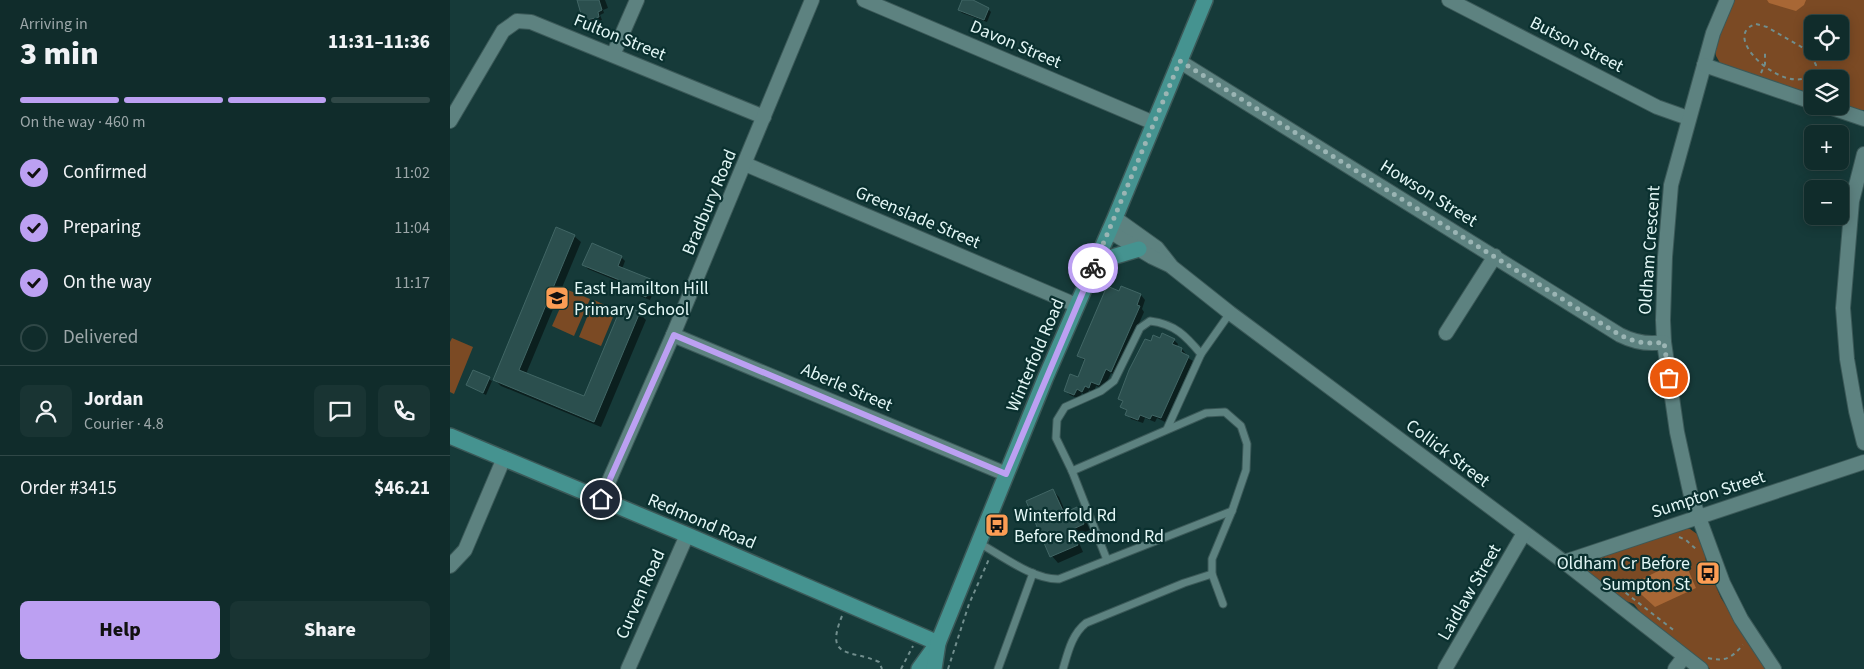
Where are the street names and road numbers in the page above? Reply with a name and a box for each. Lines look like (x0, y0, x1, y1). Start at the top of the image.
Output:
street label: Fulton Street (570, 8, 670, 67)
street label: Butson Street (1526, 10, 1628, 79)
street label: Davon Street (966, 14, 1065, 75)
street label: Bradbury Road (676, 146, 743, 259)
street label: Howson Street (1375, 154, 1482, 233)
street label: Greenslade Street (851, 180, 984, 255)
street label: Oldham Crescent (1633, 185, 1666, 315)
street label: Winterfold Road (1000, 295, 1071, 416)
street label: Aberle Street (797, 357, 896, 418)
street label: Collick Street (1400, 413, 1495, 493)
street label: Sumpton Street (1648, 464, 1768, 525)
street label: Redmond Road (644, 487, 760, 556)
street label: Laidlaw Street (1432, 539, 1507, 645)
street label: Curven Road (610, 545, 671, 643)

